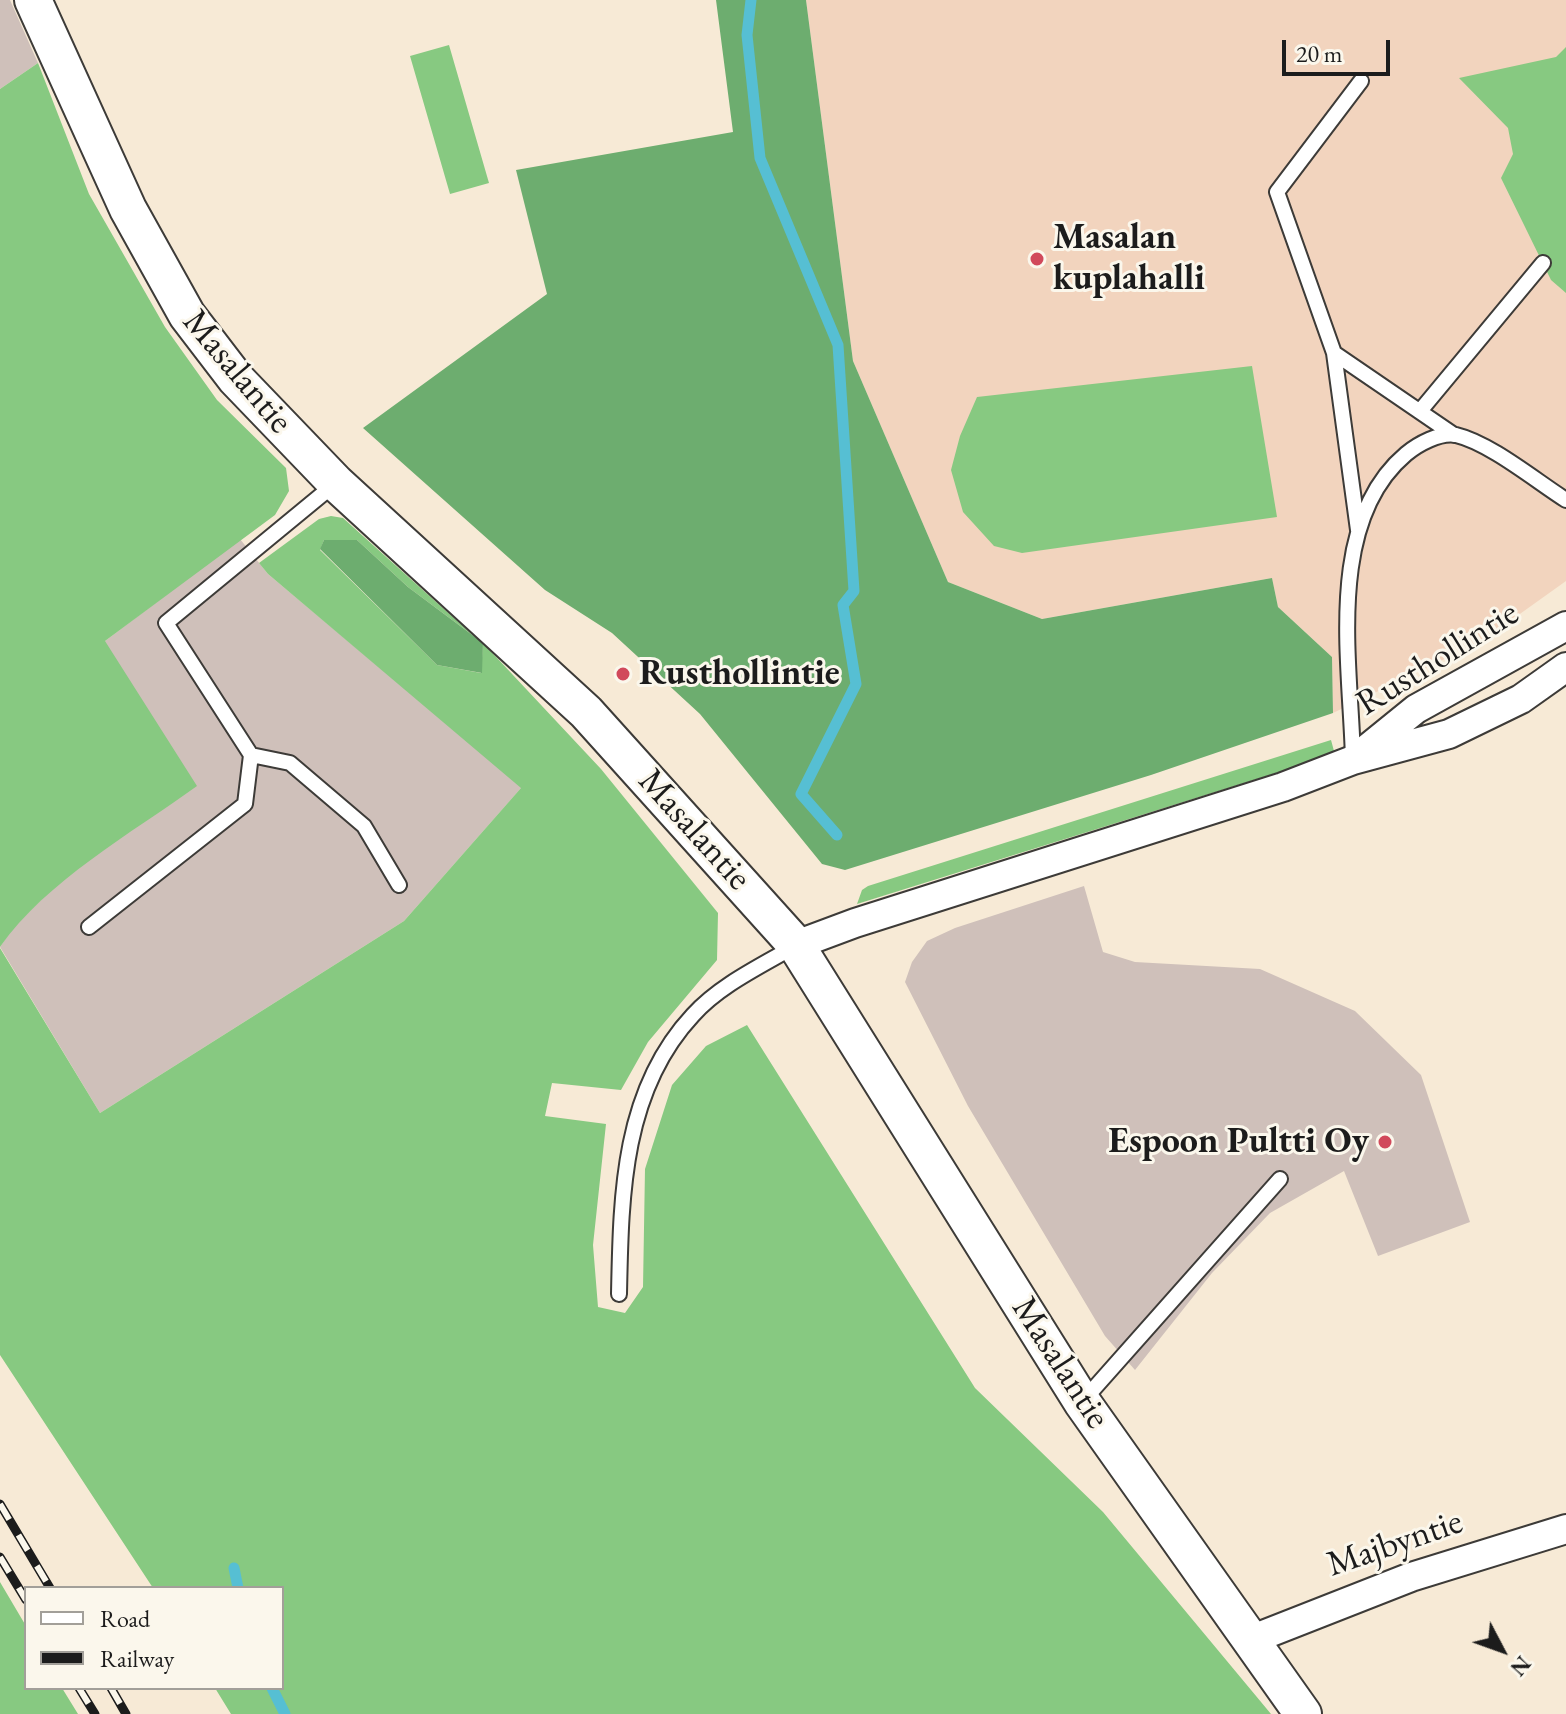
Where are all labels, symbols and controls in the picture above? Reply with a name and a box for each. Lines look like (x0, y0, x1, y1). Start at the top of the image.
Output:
scale bar (1286, 24, 1394, 74)
text: 20 m (1296, 38, 1343, 69)
place label: Masalan kuplahalli (1053, 216, 1205, 301)
marker: Masalan kuplahalli (1028, 250, 1046, 268)
street label: Masalantie (173, 301, 301, 443)
street label: Rusthollintie (1349, 592, 1527, 726)
place label: Rusthollintie (639, 652, 840, 696)
marker: Rusthollintie (614, 665, 632, 683)
street label: Masalantie (628, 760, 760, 900)
place label: Espoon Pultti Oy (1108, 1120, 1369, 1164)
marker: Espoon Pultti Oy (1376, 1133, 1394, 1151)
street label: Masalantie (1002, 1289, 1118, 1437)
street label: Majbyntie (1322, 1501, 1468, 1587)
legend (24, 1586, 284, 1690)
text: Road (100, 1603, 150, 1634)
north arrow (1462, 1610, 1542, 1690)
text: Railway (100, 1643, 174, 1674)
text: N (1504, 1650, 1537, 1682)

